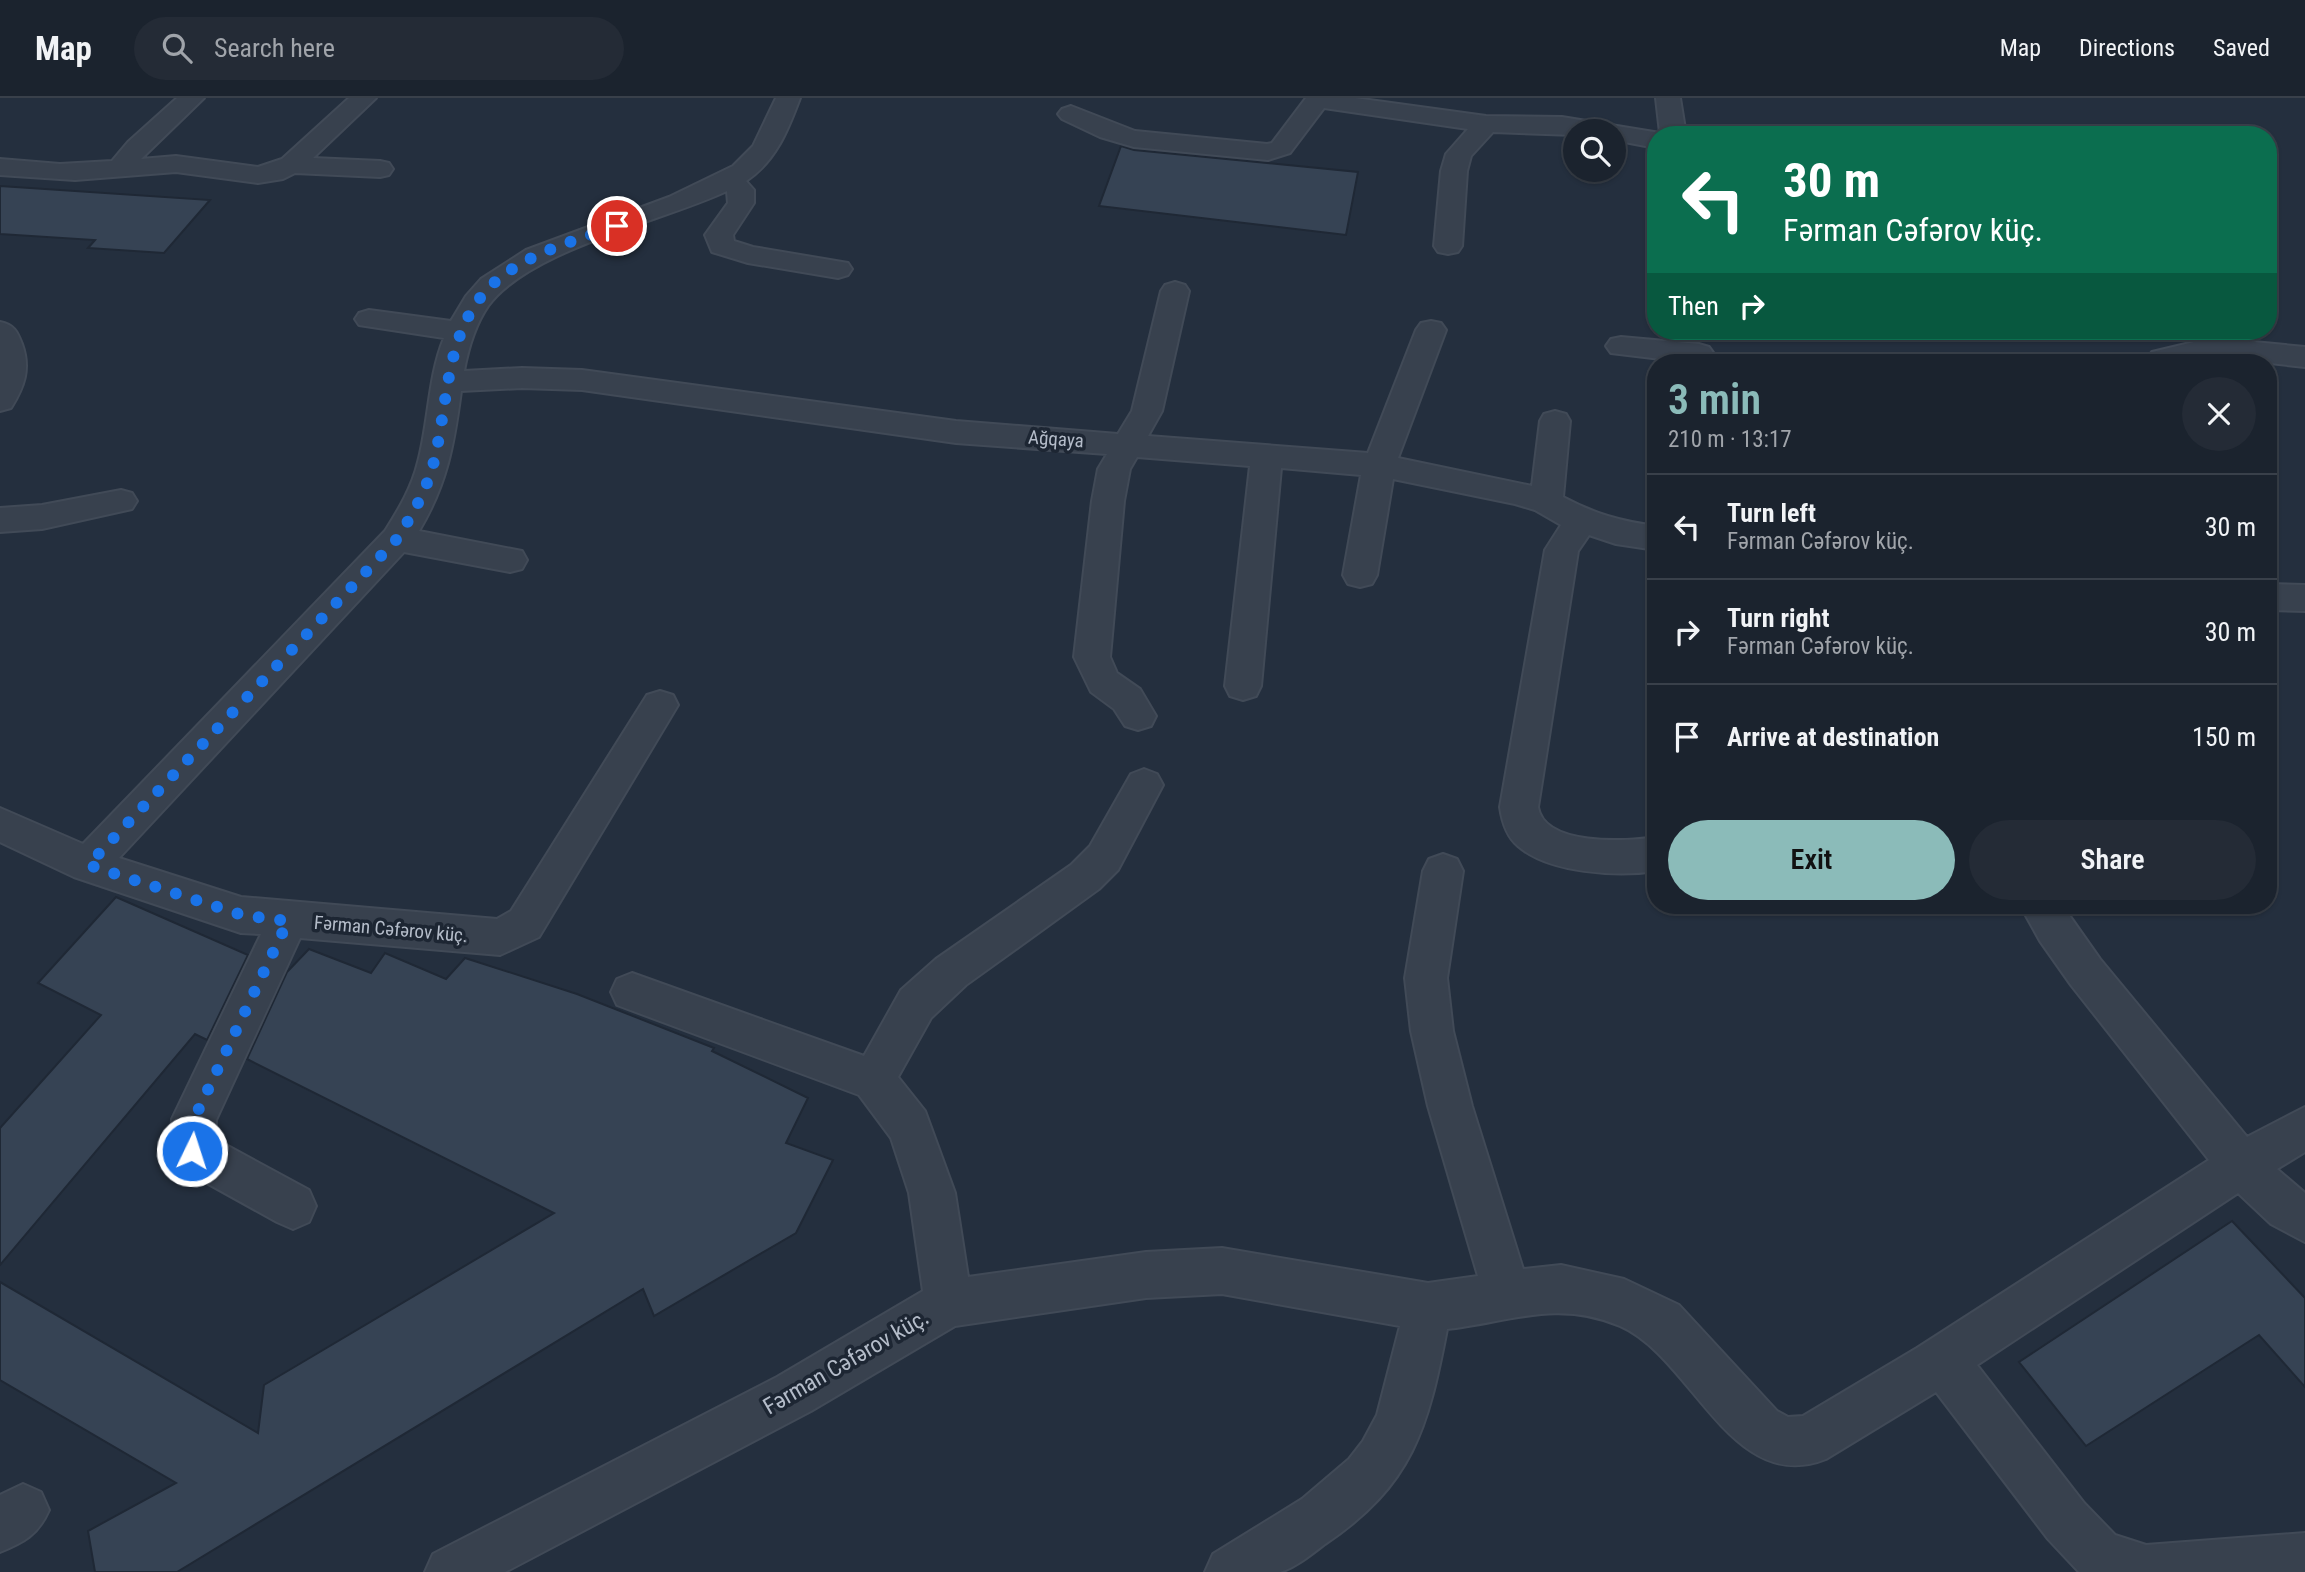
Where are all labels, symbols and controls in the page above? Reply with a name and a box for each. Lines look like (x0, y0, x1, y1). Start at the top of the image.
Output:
search box (134, 17, 624, 80)
text: Map (35, 29, 92, 68)
icon: search (158, 29, 196, 67)
text: Search here (214, 33, 335, 63)
text: Map (2000, 34, 2041, 62)
text: Directions (2079, 34, 2175, 62)
text: Saved (2213, 34, 2270, 62)
map controls (1563, 119, 1626, 182)
button: search (1563, 119, 1626, 182)
text: 30 m (1783, 152, 1880, 209)
icon: left (1668, 154, 1759, 245)
pin (587, 196, 647, 256)
icon: arrive (598, 207, 636, 245)
text: Fərman Cəfərov küç. (1783, 211, 2043, 249)
icon: right (1733, 287, 1771, 325)
text: Then (1668, 291, 1719, 321)
text: 3 min (1668, 375, 1761, 424)
button: close (2182, 377, 2256, 451)
street label: Ağqaya (1027, 426, 1085, 452)
text: 210 m · 13:17 (1668, 426, 1792, 453)
text: Turn left (1727, 498, 1816, 528)
icon: left (1668, 508, 1706, 546)
text: 30 m (2205, 512, 2256, 542)
text: Fərman Cəfərov küç. (1727, 528, 1914, 555)
text: Turn right (1727, 603, 1829, 633)
icon: right (1668, 613, 1706, 651)
text: 30 m (2205, 617, 2256, 647)
text: Fərman Cəfərov küç. (1727, 633, 1914, 660)
icon: arrive (1668, 718, 1706, 756)
text: Arrive at destination (1727, 722, 1939, 752)
text: 150 m (2192, 722, 2256, 752)
button: Exit (1668, 820, 1955, 900)
button: Share (1969, 820, 2256, 900)
street label: Fərman Cəfərov küç. (313, 911, 469, 947)
position arrow (155, 1114, 229, 1188)
street label: Fərman Cəfərov küç. (758, 1304, 934, 1420)

